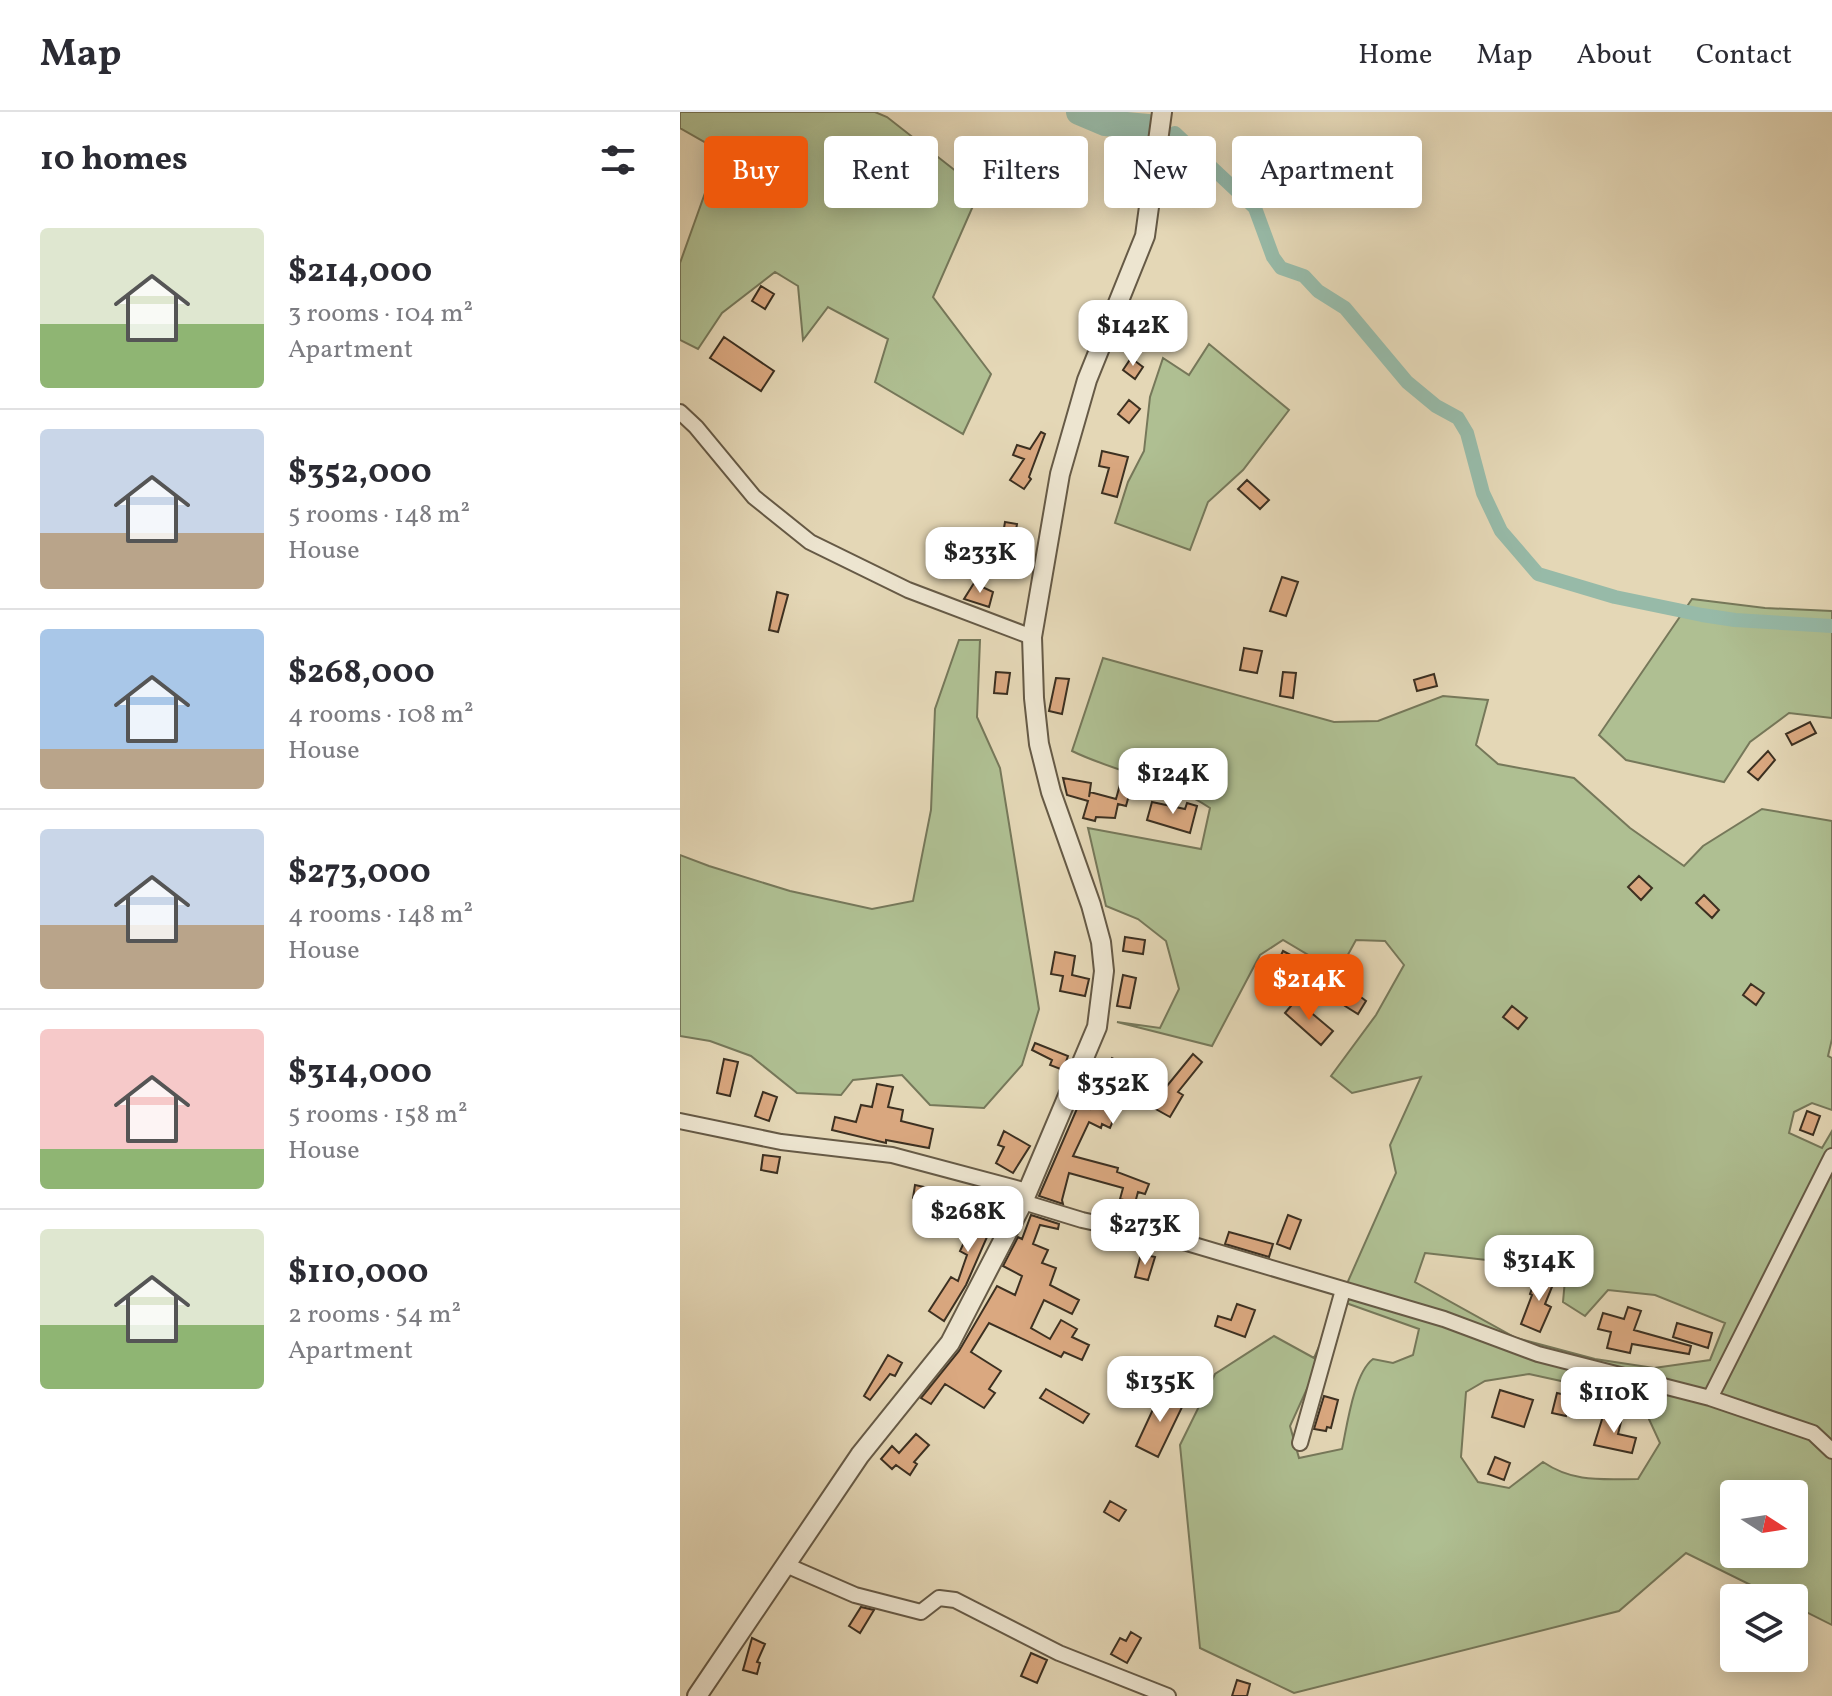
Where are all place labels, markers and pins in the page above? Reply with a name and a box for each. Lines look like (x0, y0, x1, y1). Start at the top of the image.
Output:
pin: $142K (1077, 300, 1189, 368)
pin: $233K (924, 527, 1036, 595)
pin: $124K (1117, 748, 1229, 816)
pin: $214K (1253, 954, 1365, 1022)
pin: $352K (1057, 1058, 1169, 1126)
pin: $268K (912, 1186, 1024, 1254)
pin: $273K (1089, 1199, 1201, 1267)
pin: $314K (1483, 1235, 1595, 1303)
pin: $135K (1104, 1356, 1216, 1424)
pin: $110K (1558, 1367, 1670, 1435)

